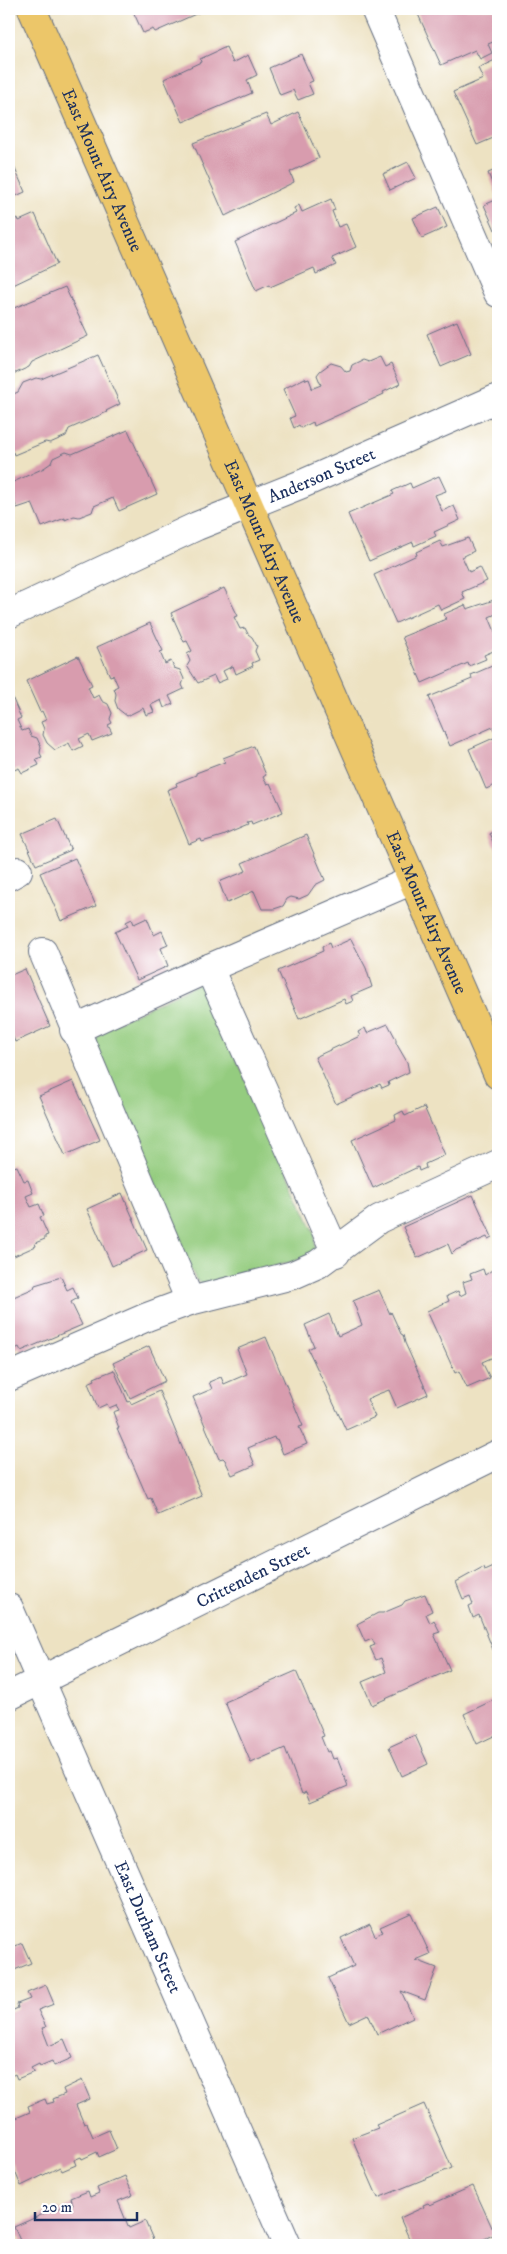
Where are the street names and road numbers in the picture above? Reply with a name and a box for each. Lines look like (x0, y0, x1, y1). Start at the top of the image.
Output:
street label: East Mount Airy Avenue (56, 86, 147, 256)
street label: Anderson Street (265, 443, 379, 509)
street label: East Mount Airy Avenue (219, 457, 309, 627)
street label: East Mount Airy Avenue (381, 828, 471, 998)
street label: Crittenden Street (193, 1539, 314, 1614)
street label: East Durham Street (109, 1858, 186, 1997)

